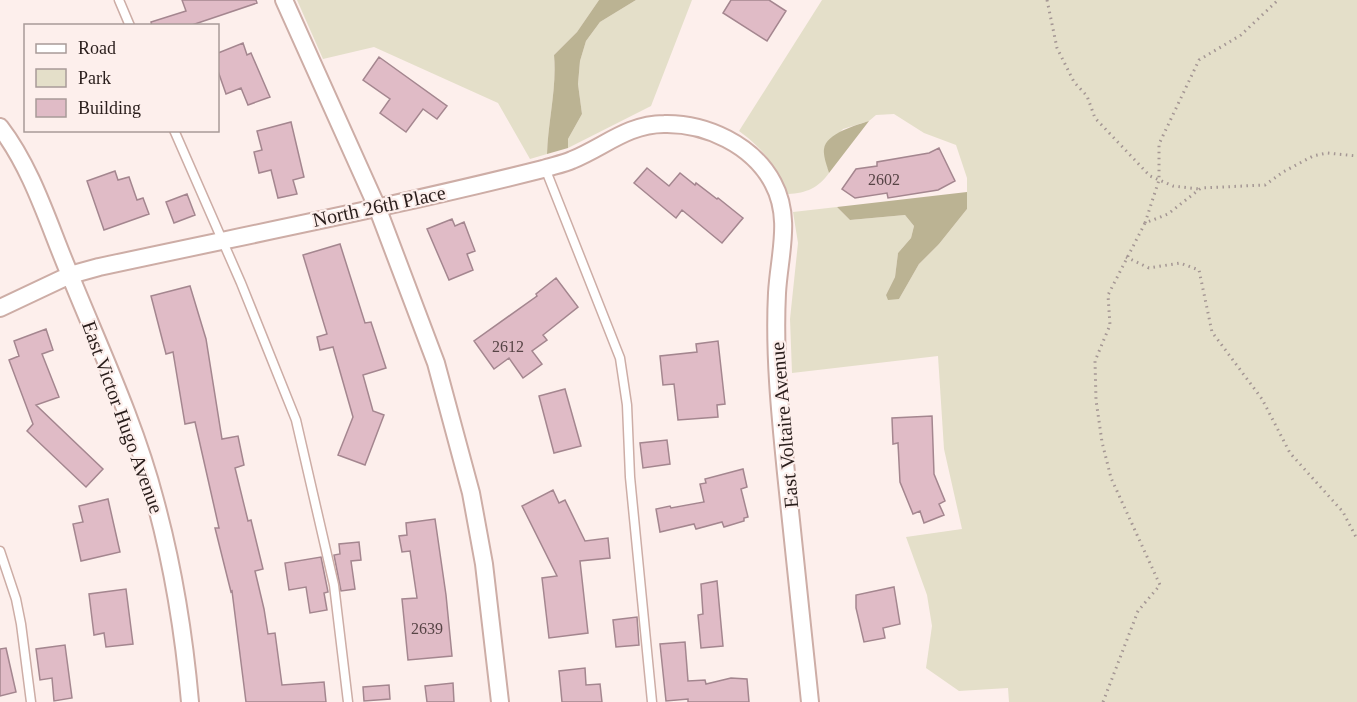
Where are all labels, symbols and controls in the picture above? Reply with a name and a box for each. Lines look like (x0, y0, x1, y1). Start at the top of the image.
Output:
legend (24, 24, 219, 132)
text: Road (78, 38, 116, 58)
text: Park (78, 68, 111, 88)
text: Building (78, 98, 141, 118)
house number: 2602 (868, 171, 900, 188)
street label: North 26th Place (310, 181, 448, 231)
street label: East Victor Hugo Avenue (77, 318, 168, 517)
house number: 2612 (492, 338, 524, 355)
street label: East Voltaire Avenue (766, 341, 802, 509)
house number: 2639 (411, 620, 443, 637)

